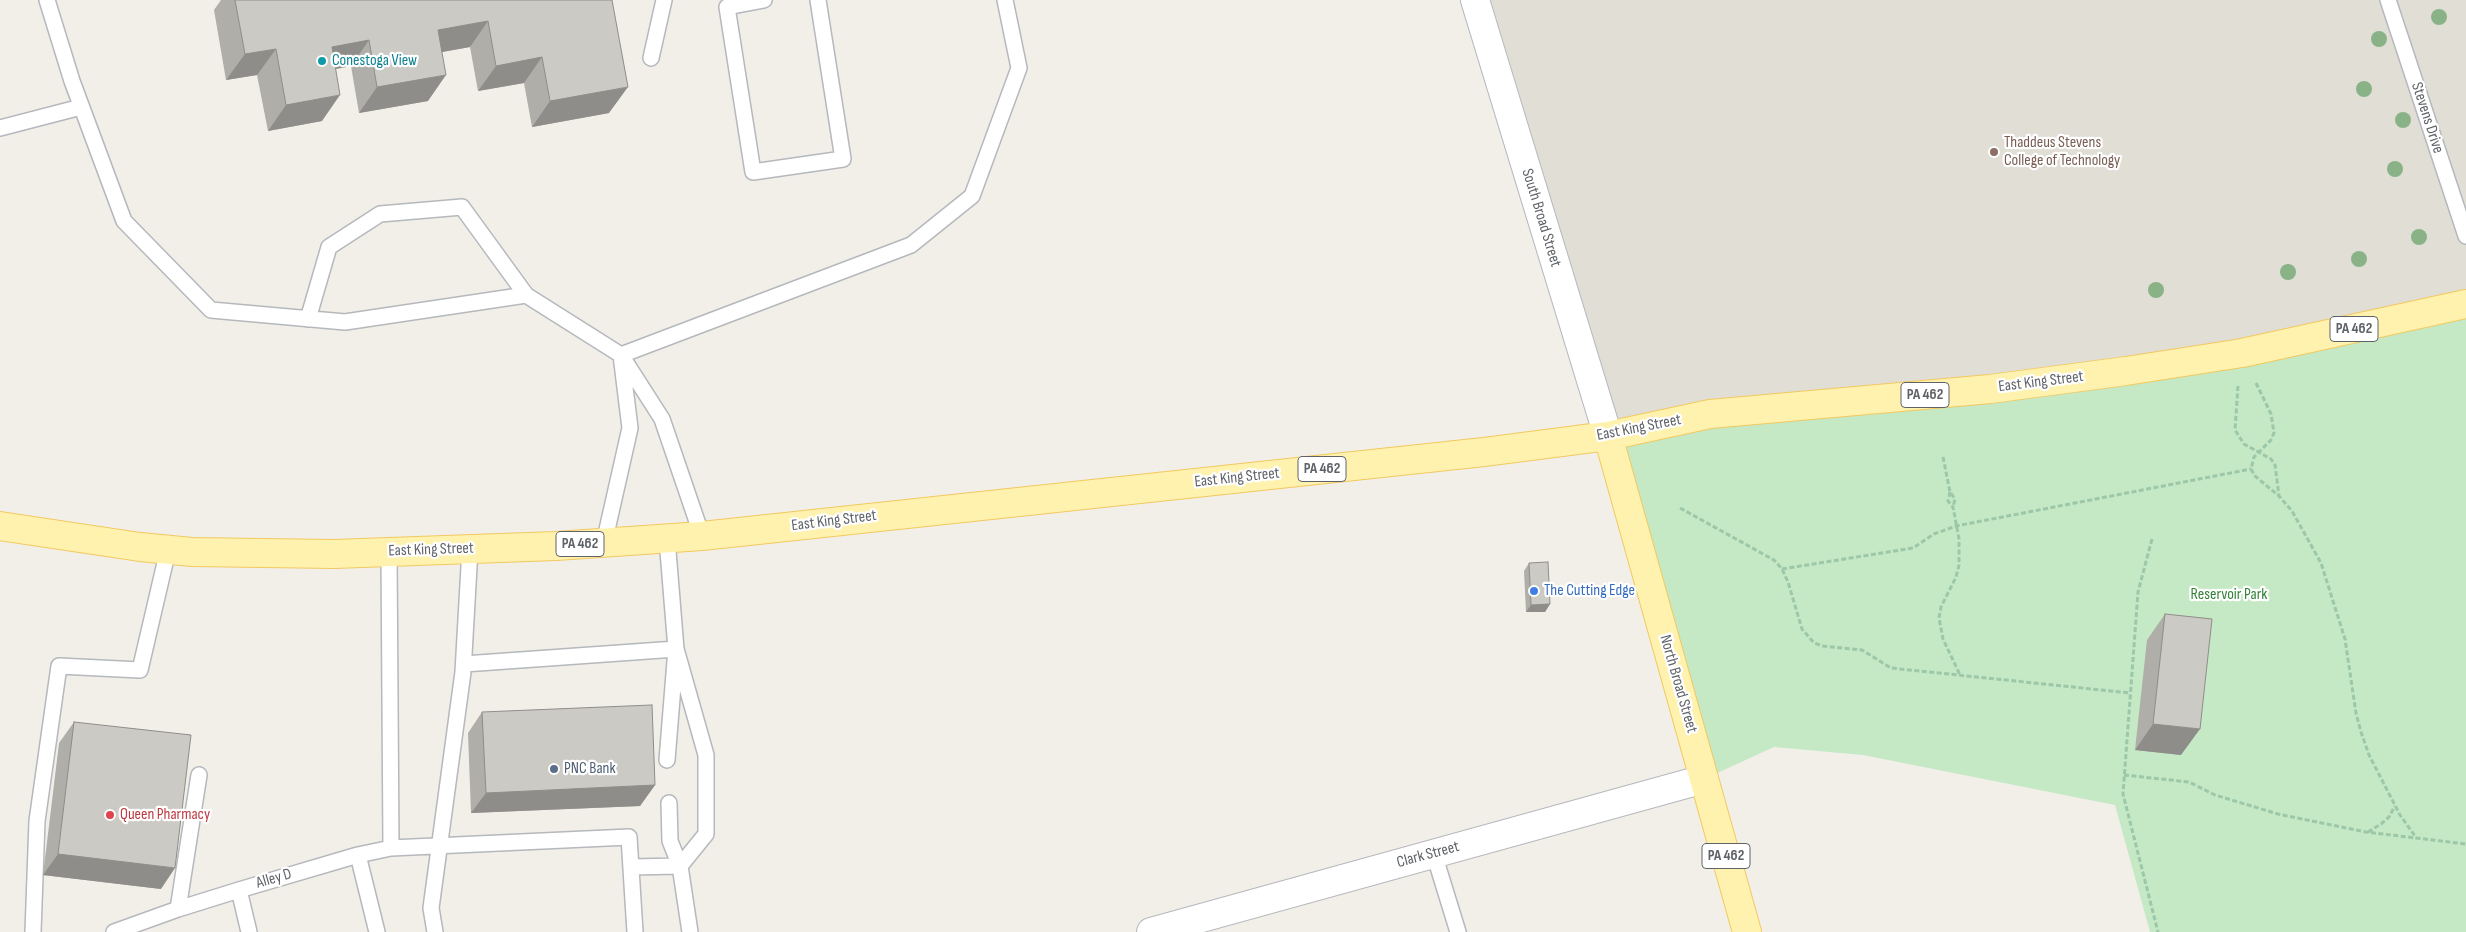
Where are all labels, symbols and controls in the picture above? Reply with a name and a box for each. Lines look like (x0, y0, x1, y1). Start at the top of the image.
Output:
place label: Conestoga View (332, 51, 417, 71)
marker: Conestoga View (316, 55, 328, 67)
street label: Stevens Drive (2407, 80, 2447, 156)
place label: Thaddeus Stevens College of Technology (2004, 133, 2120, 171)
marker: Thaddeus Stevens College of Technology (1988, 146, 2000, 158)
street label: South Broad Street (1517, 167, 1565, 269)
road number: PA 462 (2330, 316, 2378, 342)
street label: East King Street (1997, 367, 2085, 397)
road number: PA 462 (1901, 382, 1949, 408)
street label: East King Street (1595, 410, 1683, 446)
road number: PA 462 (1298, 456, 1346, 482)
street label: East King Street (1193, 464, 1281, 492)
street label: East King Street (790, 506, 878, 536)
road number: PA 462 (556, 532, 604, 556)
street label: East King Street (388, 539, 474, 561)
place label: The Cutting Edge (1544, 581, 1635, 601)
marker: The Cutting Edge (1528, 585, 1540, 597)
park label: Reservoir Park (2191, 585, 2267, 605)
street label: North Broad Street (1655, 633, 1701, 735)
place label: PNC Bank (564, 759, 616, 779)
marker: PNC Bank (548, 763, 560, 775)
place label: Queen Pharmacy (120, 805, 210, 825)
marker: Queen Pharmacy (104, 809, 116, 821)
street label: Clark Street (1395, 837, 1461, 873)
road number: PA 462 (1702, 844, 1750, 868)
street label: Alley D (254, 865, 294, 893)

